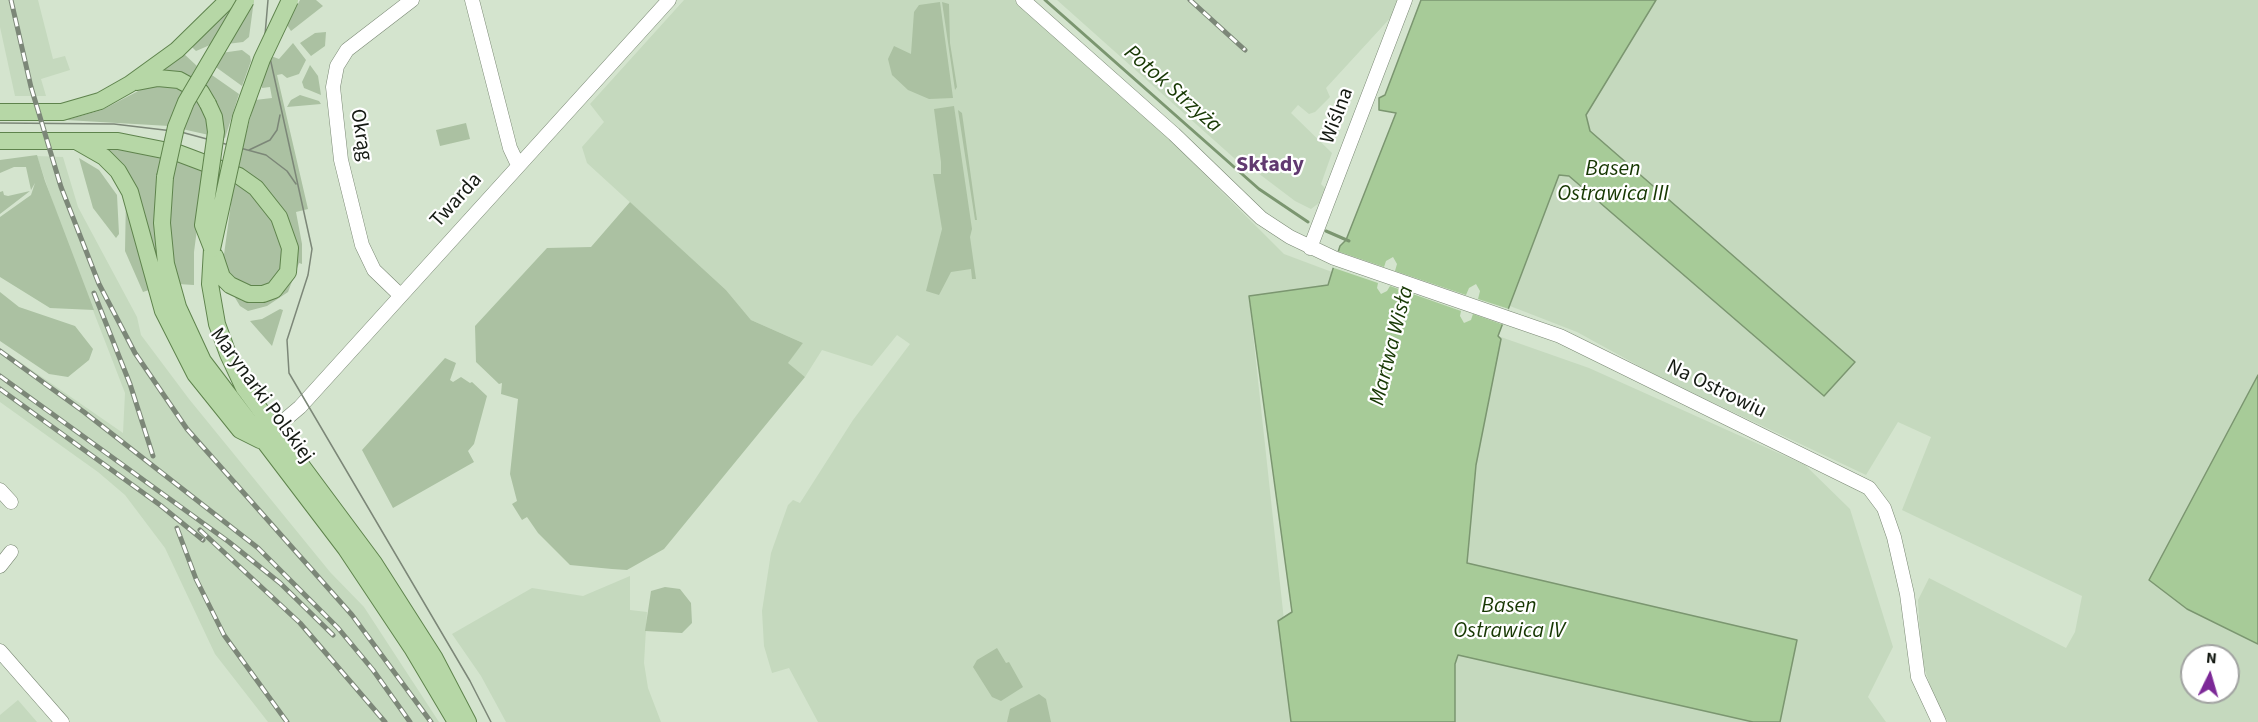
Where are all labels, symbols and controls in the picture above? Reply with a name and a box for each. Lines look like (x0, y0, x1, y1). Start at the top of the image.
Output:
water label: Potok Strzyża (1118, 40, 1226, 140)
street label: Wiślna (1316, 84, 1360, 148)
street label: Okrąg (343, 107, 377, 163)
district label: Składy (1236, 153, 1304, 179)
water label: Basen Ostrawica III (1557, 157, 1669, 208)
street label: Twarda (426, 168, 488, 234)
water label: Martwa Wisła (1365, 283, 1421, 409)
street label: Marynarki Polskiej (204, 324, 318, 468)
street label: Na Ostrowiu (1662, 355, 1770, 425)
water label: Basen Ostrawica IV (1453, 594, 1565, 646)
north arrow (2180, 644, 2240, 704)
text: N (2205, 647, 2218, 669)

